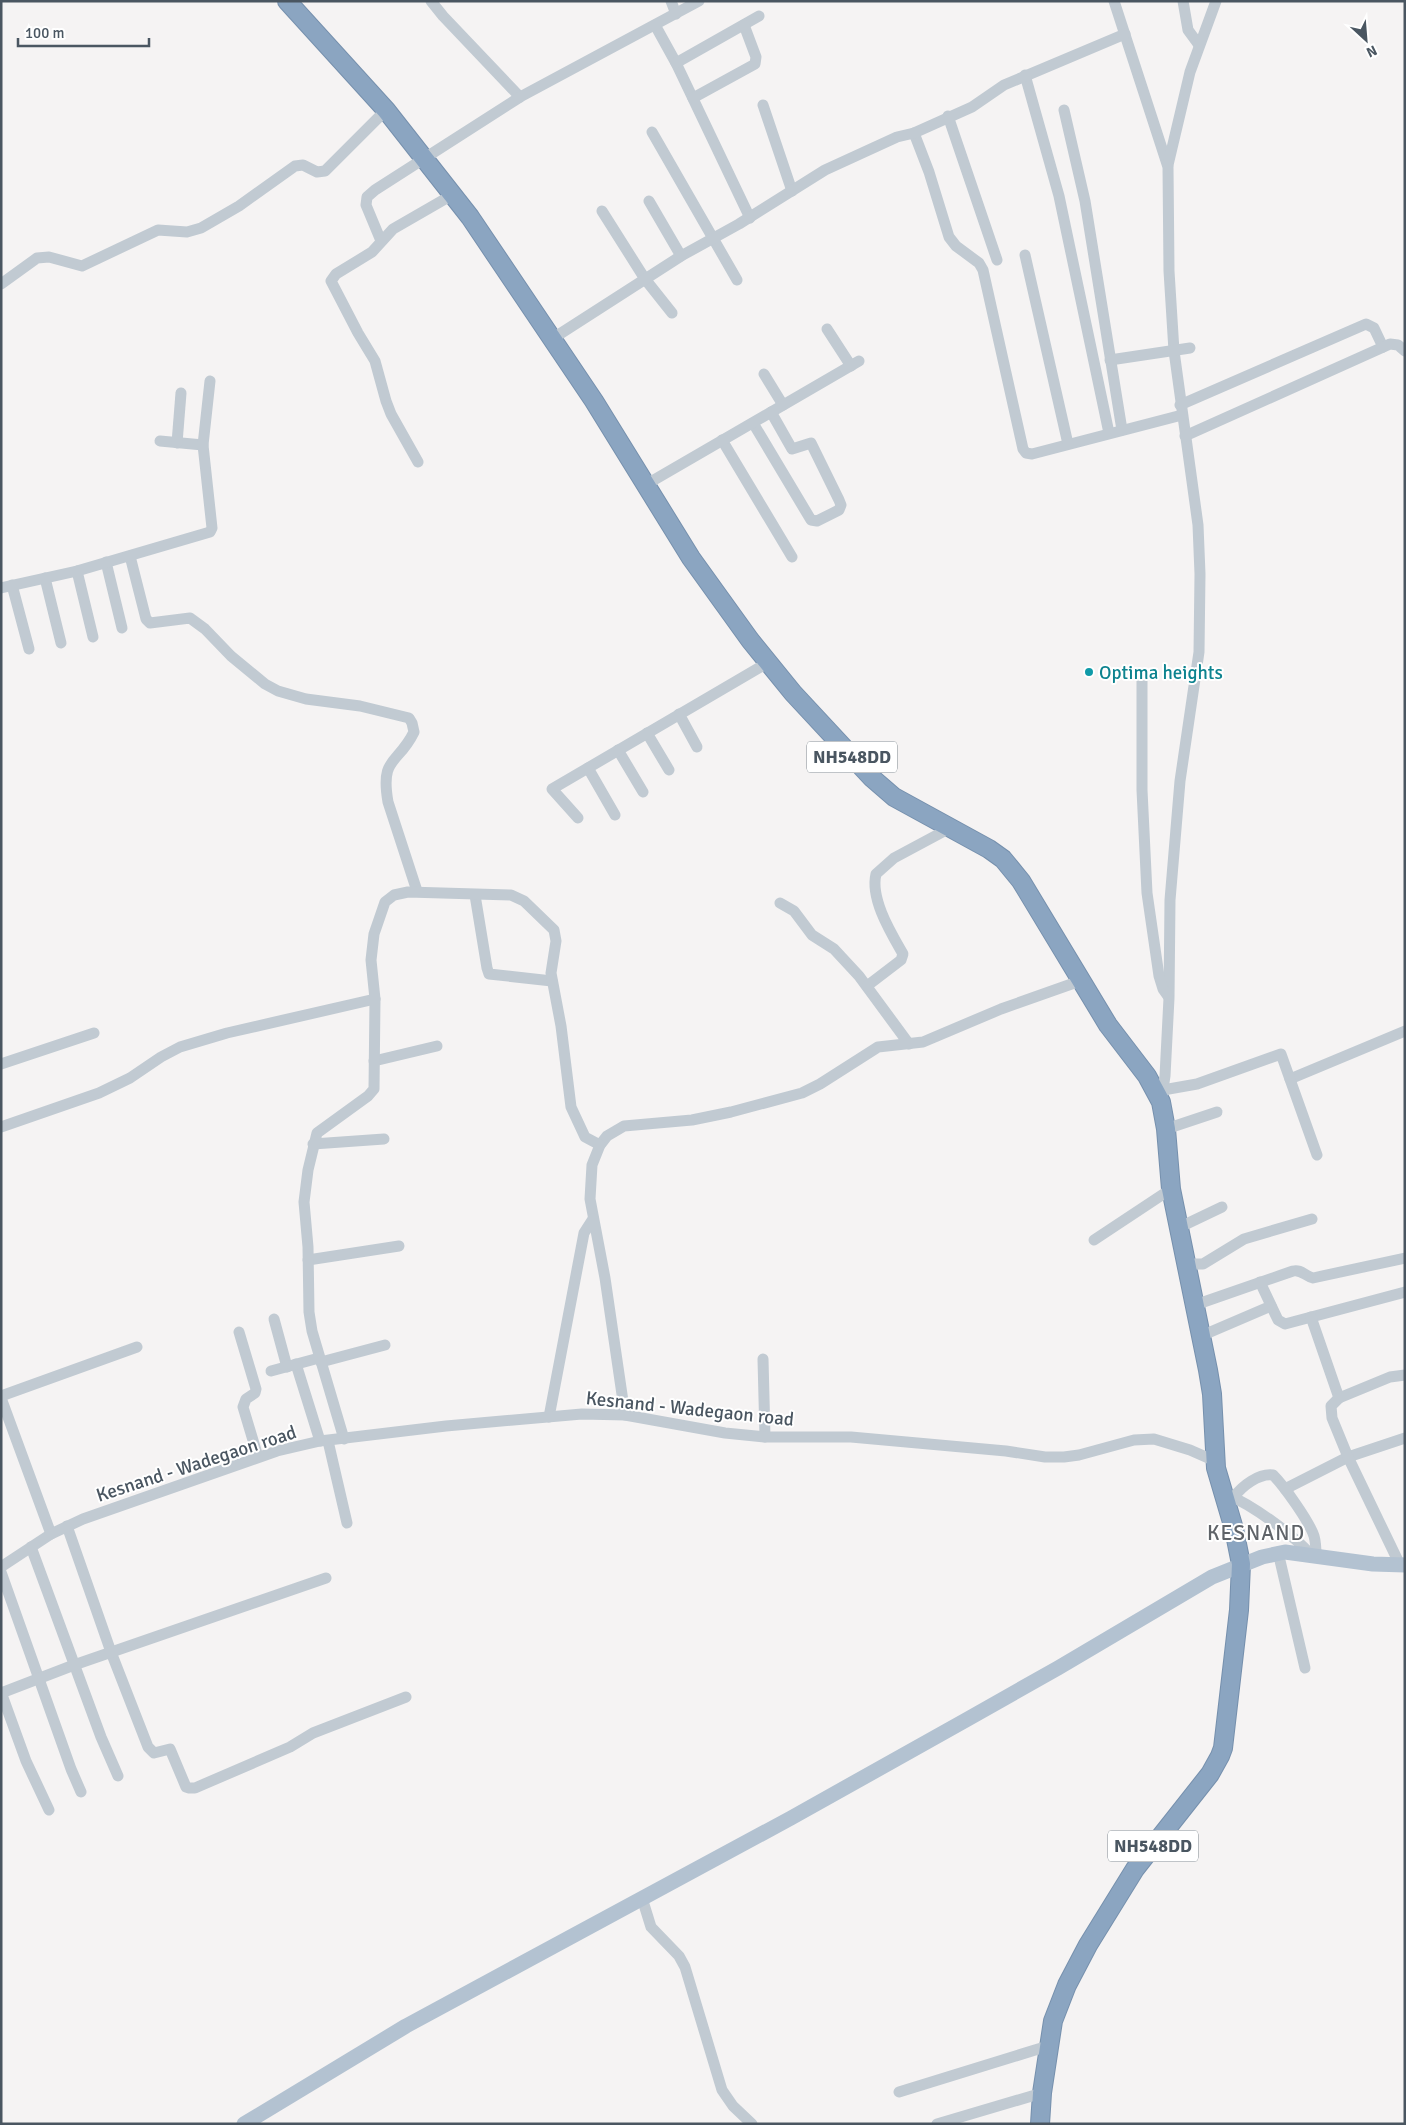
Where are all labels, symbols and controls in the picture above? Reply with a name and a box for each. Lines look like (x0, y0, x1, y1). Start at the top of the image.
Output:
scale bar (18, 15, 149, 47)
north arrow (1341, 15, 1391, 65)
text: 100 m (25, 24, 65, 42)
text: N (1363, 41, 1380, 61)
place label: Optima heights (1099, 661, 1223, 685)
marker: Optima heights (1083, 666, 1095, 678)
road number: NH548DD (807, 742, 897, 772)
street label: Kesnand - Wadegaon road (585, 1386, 795, 1432)
street label: Kesnand - Wadegaon road (93, 1420, 299, 1508)
district label: KESNAND (1207, 1520, 1305, 1546)
road number: NH548DD (1108, 1830, 1198, 1862)

